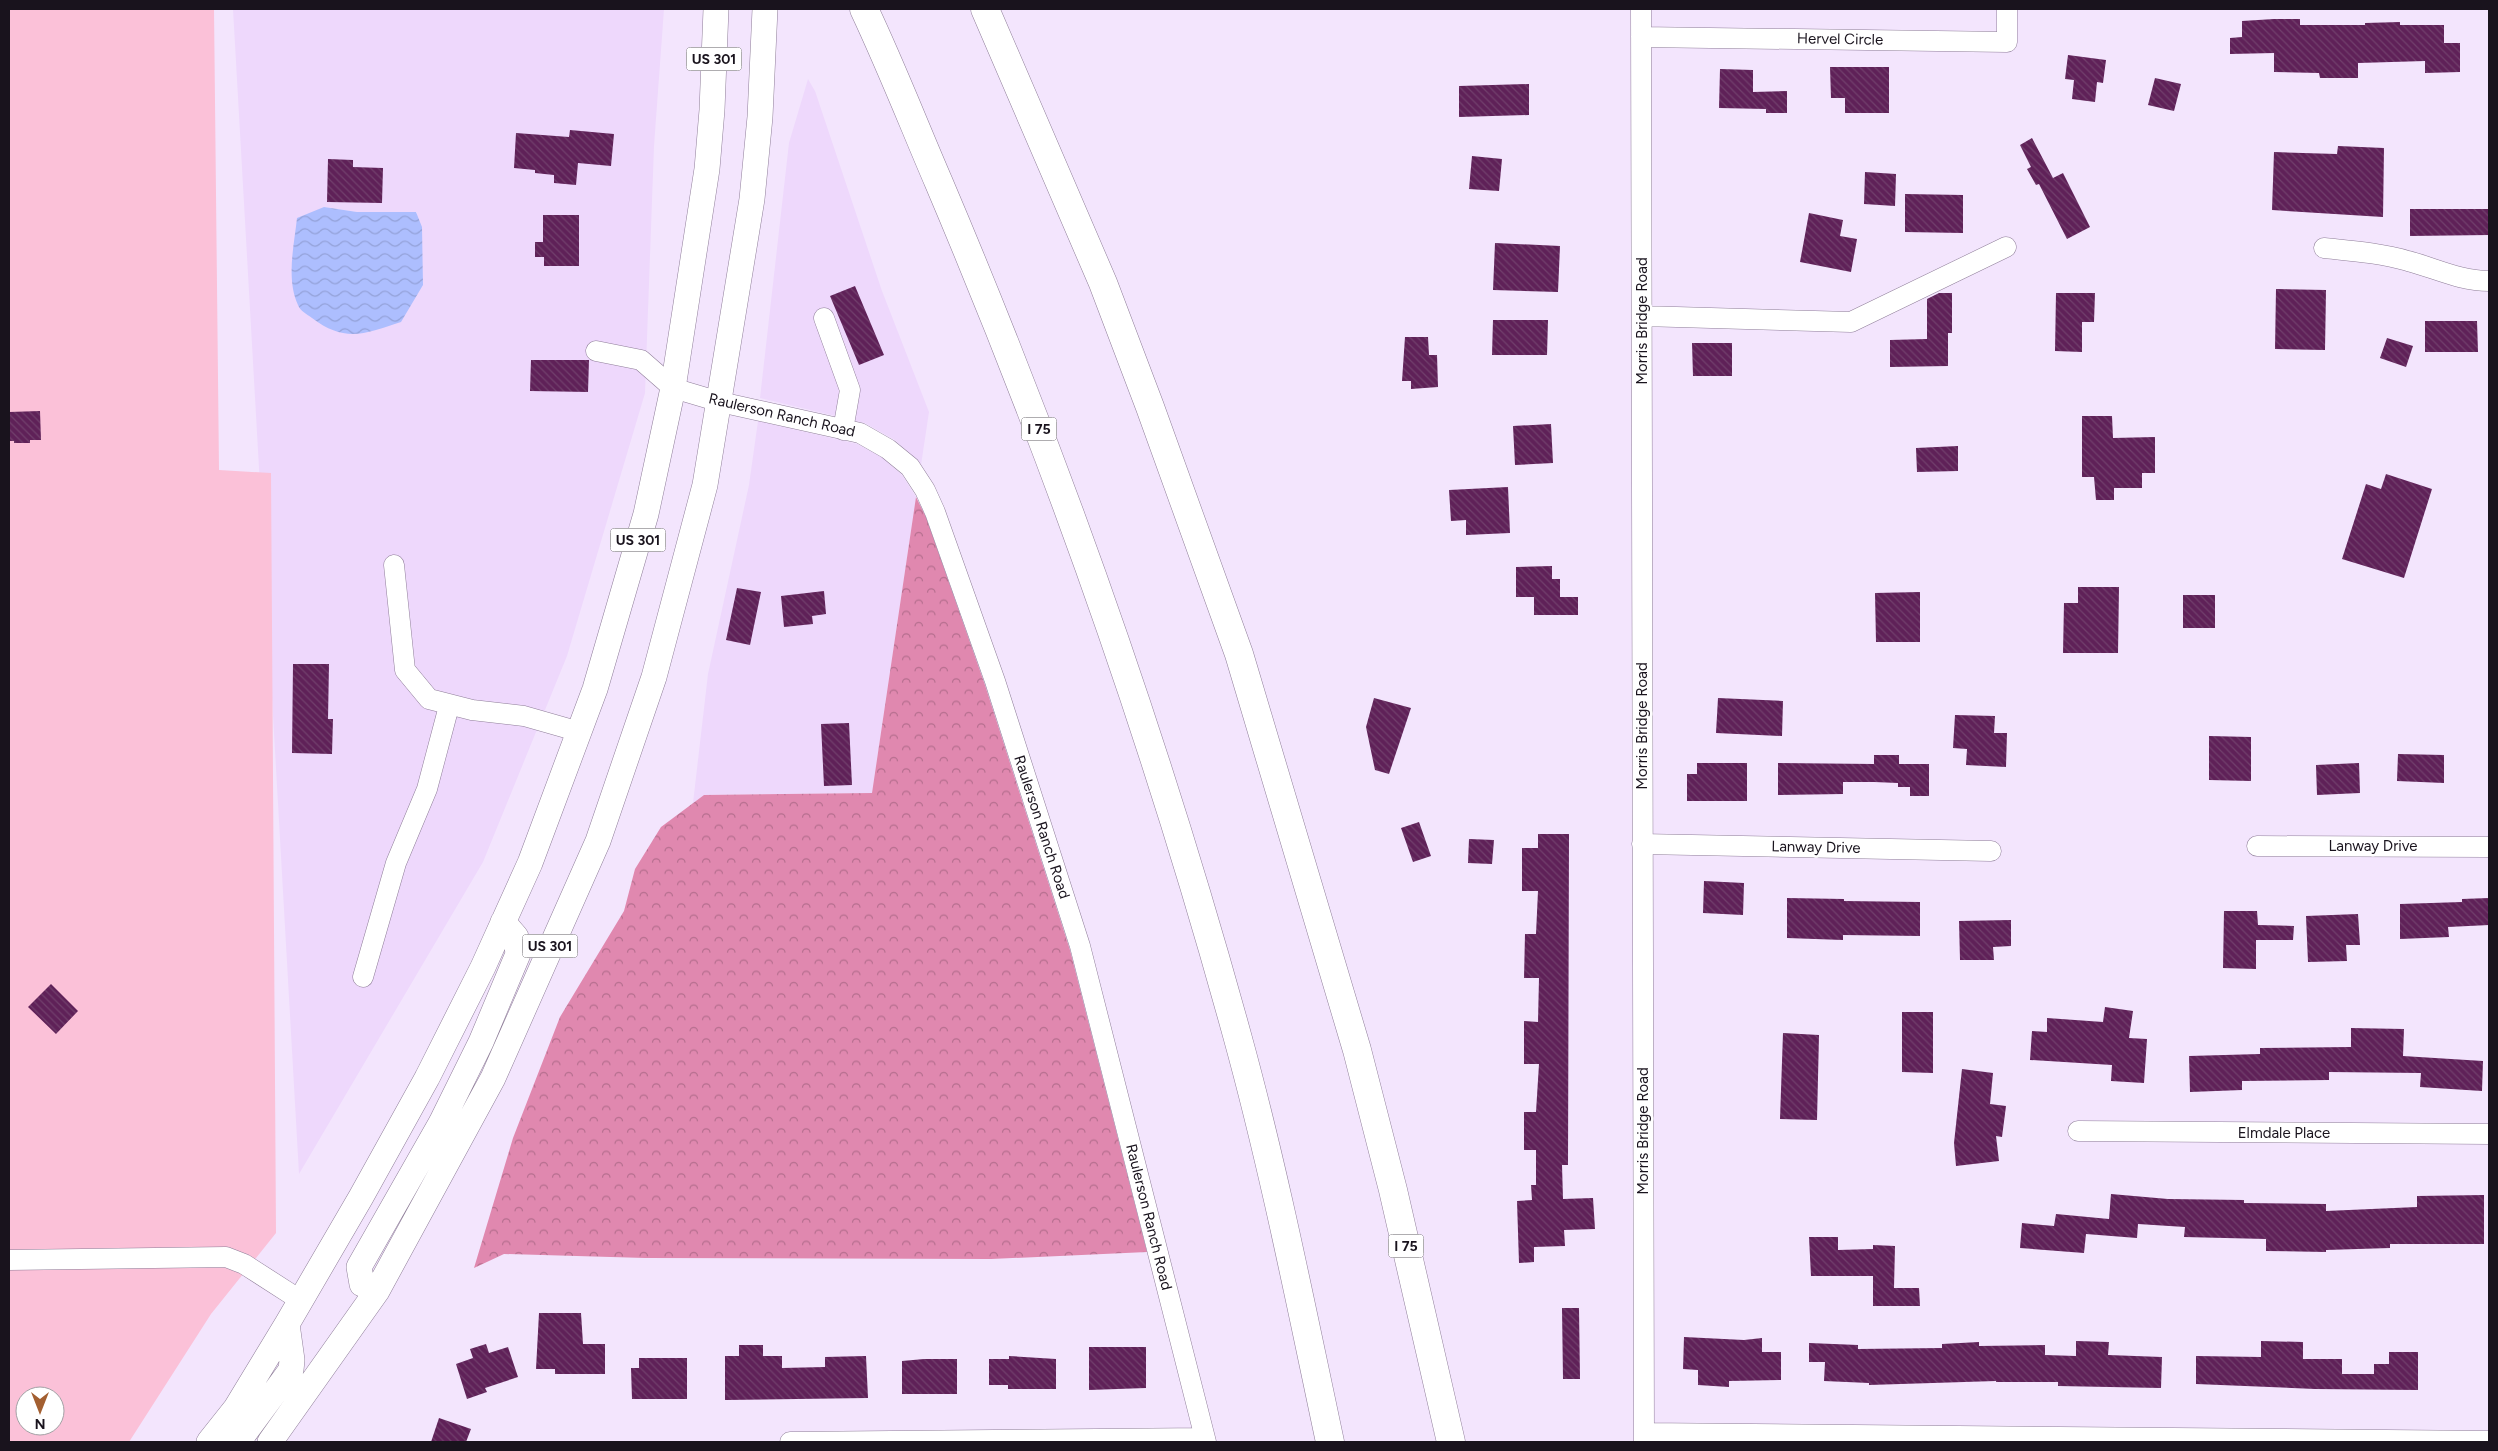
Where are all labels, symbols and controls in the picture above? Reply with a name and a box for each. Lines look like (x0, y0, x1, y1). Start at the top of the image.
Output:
street label: Hervel Circle (1797, 29, 1883, 49)
road number: US 301 (686, 48, 742, 70)
street label: Morris Bridge Road (1633, 257, 1651, 385)
street label: Raulerson Ranch Road (707, 389, 857, 441)
road number: I 75 (1022, 418, 1056, 440)
road number: US 301 (610, 528, 666, 552)
street label: Morris Bridge Road (1633, 662, 1651, 790)
street label: Raulerson Ranch Road (1010, 753, 1074, 901)
street label: Lanway Drive (1771, 837, 1861, 857)
street label: Lanway Drive (2328, 837, 2418, 855)
road number: US 301 (522, 934, 578, 958)
street label: Morris Bridge Road (1634, 1067, 1652, 1195)
street label: Elmdale Place (2238, 1124, 2330, 1142)
street label: Raulerson Ranch Road (1122, 1142, 1176, 1292)
road number: I 75 (1388, 1234, 1424, 1258)
north arrow (15, 1386, 65, 1436)
text: N (35, 1415, 45, 1432)

